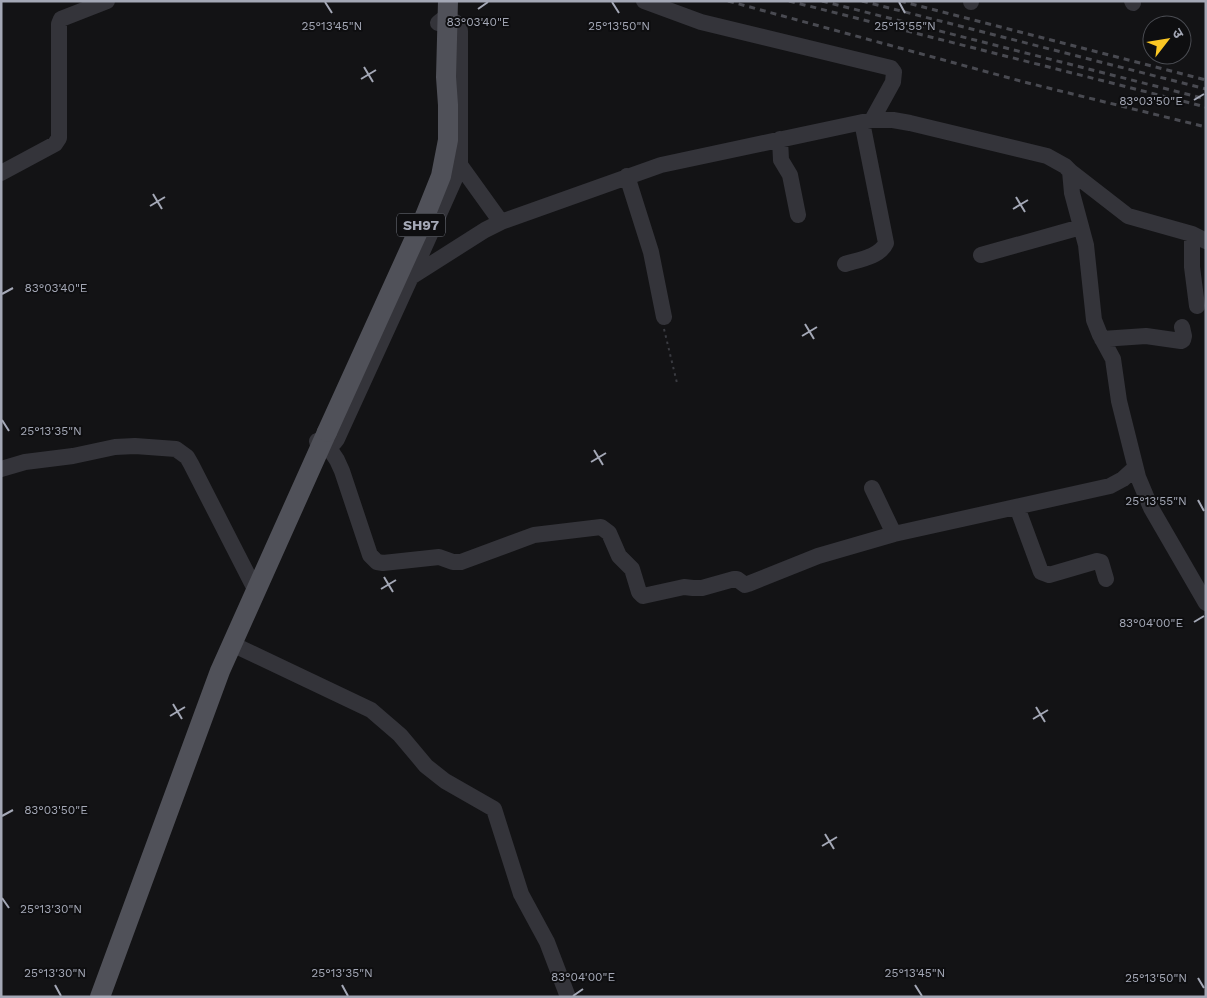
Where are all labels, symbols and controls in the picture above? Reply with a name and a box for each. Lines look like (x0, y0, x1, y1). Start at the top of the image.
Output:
text: 83°03'40"E (447, 15, 510, 29)
north arrow (1142, 15, 1192, 65)
text: 25°13'45"N (302, 19, 362, 33)
text: 25°13'50"N (588, 19, 650, 33)
text: 25°13'55"N (874, 19, 936, 33)
text: उ (1169, 26, 1188, 42)
text: 83°03'50"E (1119, 94, 1183, 108)
road number: SH97 (397, 214, 445, 236)
text: 83°03'40"E (25, 281, 88, 295)
text: 25°13'35"N (20, 424, 82, 438)
text: 25°13'55"N (1125, 494, 1187, 508)
text: 83°04'00"E (1119, 616, 1183, 630)
text: 83°03'50"E (24, 803, 88, 817)
text: 25°13'30"N (20, 902, 82, 916)
text: 25°13'30"N (24, 966, 86, 980)
text: 25°13'35"N (311, 966, 373, 980)
text: 25°13'45"N (885, 966, 945, 980)
text: 83°04'00"E (551, 970, 615, 984)
text: 25°13'50"N (1125, 971, 1187, 985)

